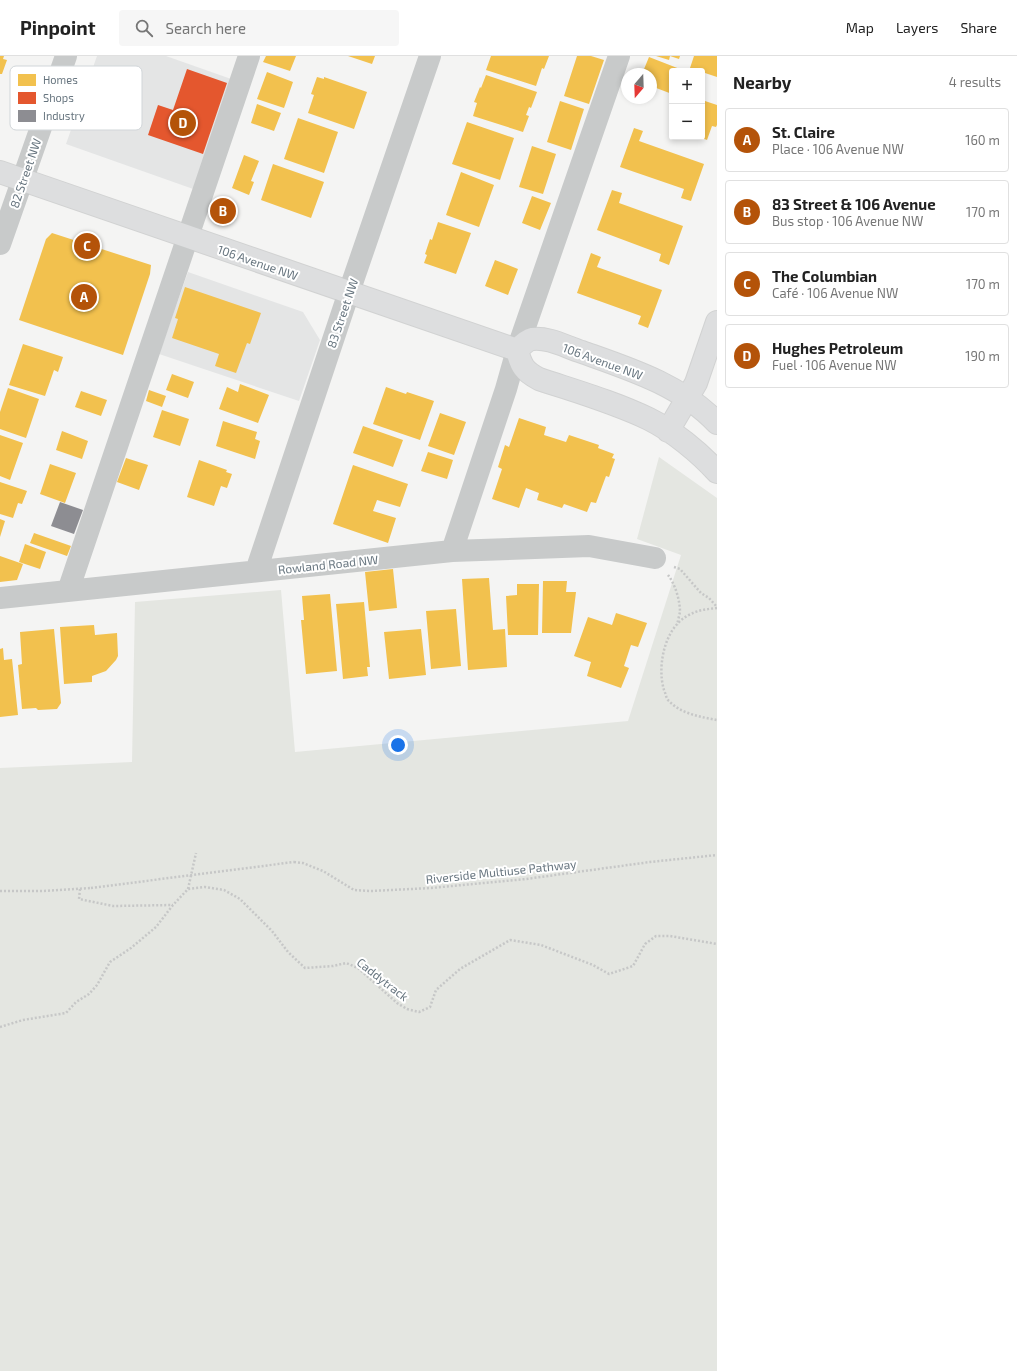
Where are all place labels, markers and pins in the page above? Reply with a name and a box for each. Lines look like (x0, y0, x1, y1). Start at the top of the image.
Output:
pin: D (170, 108, 196, 138)
pin: B (210, 196, 236, 226)
pin: C (74, 231, 100, 261)
pin: A (71, 282, 97, 312)

